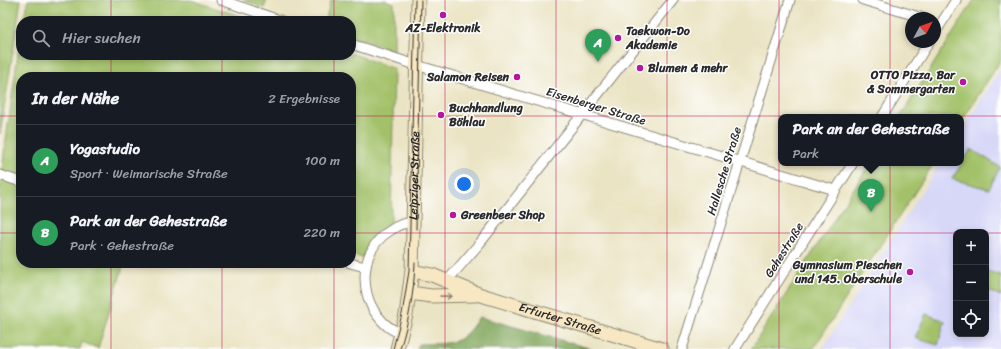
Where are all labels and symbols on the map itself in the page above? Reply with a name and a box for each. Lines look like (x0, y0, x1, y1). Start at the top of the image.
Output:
marker: AZ-Elektronik (438, 10, 448, 20)
north arrow (905, 12, 941, 48)
place label: AZ-Elektronik (404, 17, 481, 39)
place label: Taekwon-Do Akademie (625, 20, 691, 56)
pin: A (585, 29, 611, 62)
marker: Taekwon-Do Akademie (613, 33, 623, 43)
place label: Blumen & mehr (648, 57, 728, 79)
marker: Blumen & mehr (635, 63, 645, 73)
place label: OTTO Pizza, Bar & Sommergarten (867, 64, 956, 100)
place label: Salamon Reisen (426, 66, 510, 88)
marker: Salamon Reisen (512, 72, 522, 82)
marker: OTTO Pizza, Bar & Sommergarten (958, 77, 968, 87)
street label: Eisenberger Straße (543, 80, 649, 132)
place label: Buchhandlung Böhlau (449, 97, 524, 133)
marker: Buchhandlung Böhlau (436, 110, 446, 120)
street label: Hallesche Straße (700, 124, 748, 218)
street label: Leipziger Straße (402, 131, 426, 220)
your location (454, 174, 474, 194)
pin: B (858, 179, 884, 212)
place label: Greenbeer Shop (460, 204, 546, 226)
marker: Greenbeer Shop (448, 210, 458, 220)
street label: Gehestraße (758, 218, 810, 282)
place label: Gymnasium Pieschen und 145. Oberschule (792, 254, 902, 290)
marker: Gymnasium Pieschen und 145. Oberschule (905, 267, 915, 277)
one-way arrow (439, 292, 452, 299)
street label: Erfurter Straße (516, 296, 604, 341)

